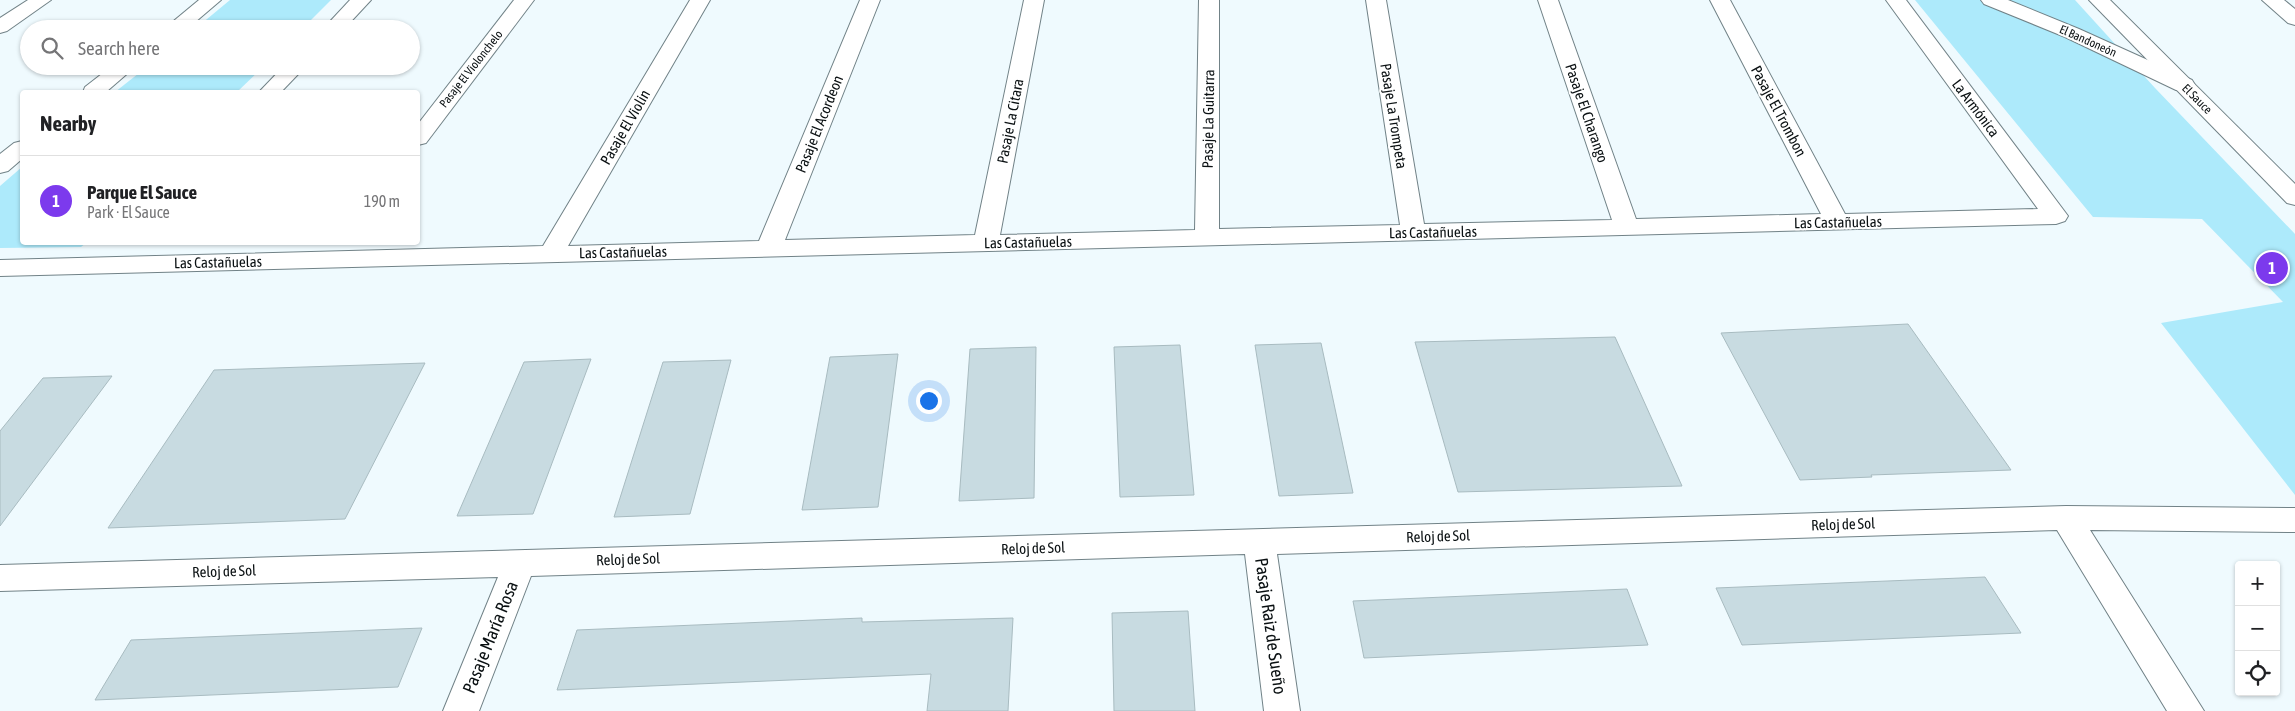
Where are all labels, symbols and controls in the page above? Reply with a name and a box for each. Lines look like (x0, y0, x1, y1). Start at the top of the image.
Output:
search box (20, 20, 420, 75)
street label: El Bandoneón (2057, 22, 2119, 60)
street label: Pasaje El Violonchelo (437, 27, 506, 110)
icon: search (38, 34, 66, 62)
text: Search here (78, 37, 160, 59)
street label: Pasaje El Charango (1562, 61, 1612, 165)
street label: Pasaje La Trompeta (1377, 62, 1411, 170)
street label: Pasaje El Trombon (1748, 63, 1810, 159)
street label: Pasaje La Guitarra (1199, 69, 1217, 169)
street label: Pasaje El Acordeon (792, 73, 846, 175)
street label: La Armónica (1949, 76, 2003, 140)
street label: Pasaje La Citara (993, 77, 1027, 165)
street label: El Sauce (2179, 81, 2215, 117)
street label: Pasaje El Violin (597, 87, 653, 167)
text: Nearby (40, 111, 96, 135)
text: Parque El Sauce (87, 181, 197, 203)
text: 1 (52, 192, 60, 210)
text: 190 m (364, 192, 400, 210)
text: Park · El Sauce (87, 203, 170, 221)
street label: Las Castañuelas (1794, 213, 1882, 231)
street label: Las Castañuelas (1389, 223, 1477, 241)
street label: Las Castañuelas (984, 233, 1072, 251)
street label: Las Castañuelas (579, 243, 667, 261)
pin: 1 (2256, 249, 2288, 287)
street label: Las Castañuelas (174, 253, 262, 271)
your location (916, 388, 942, 414)
street label: Reloj de Sol (1811, 514, 1875, 534)
street label: Reloj de Sol (1406, 526, 1470, 546)
street label: Reloj de Sol (1001, 538, 1065, 558)
street label: Reloj de Sol (596, 549, 660, 569)
street label: Pasaje Raiz de Sueño (1251, 556, 1291, 696)
street label: Reloj de Sol (192, 561, 256, 581)
map controls (2235, 561, 2280, 696)
button: + (2235, 561, 2280, 606)
street label: Pasaje María Rosa (458, 578, 522, 696)
button: − (2235, 606, 2280, 651)
button: locate (2235, 651, 2280, 696)

